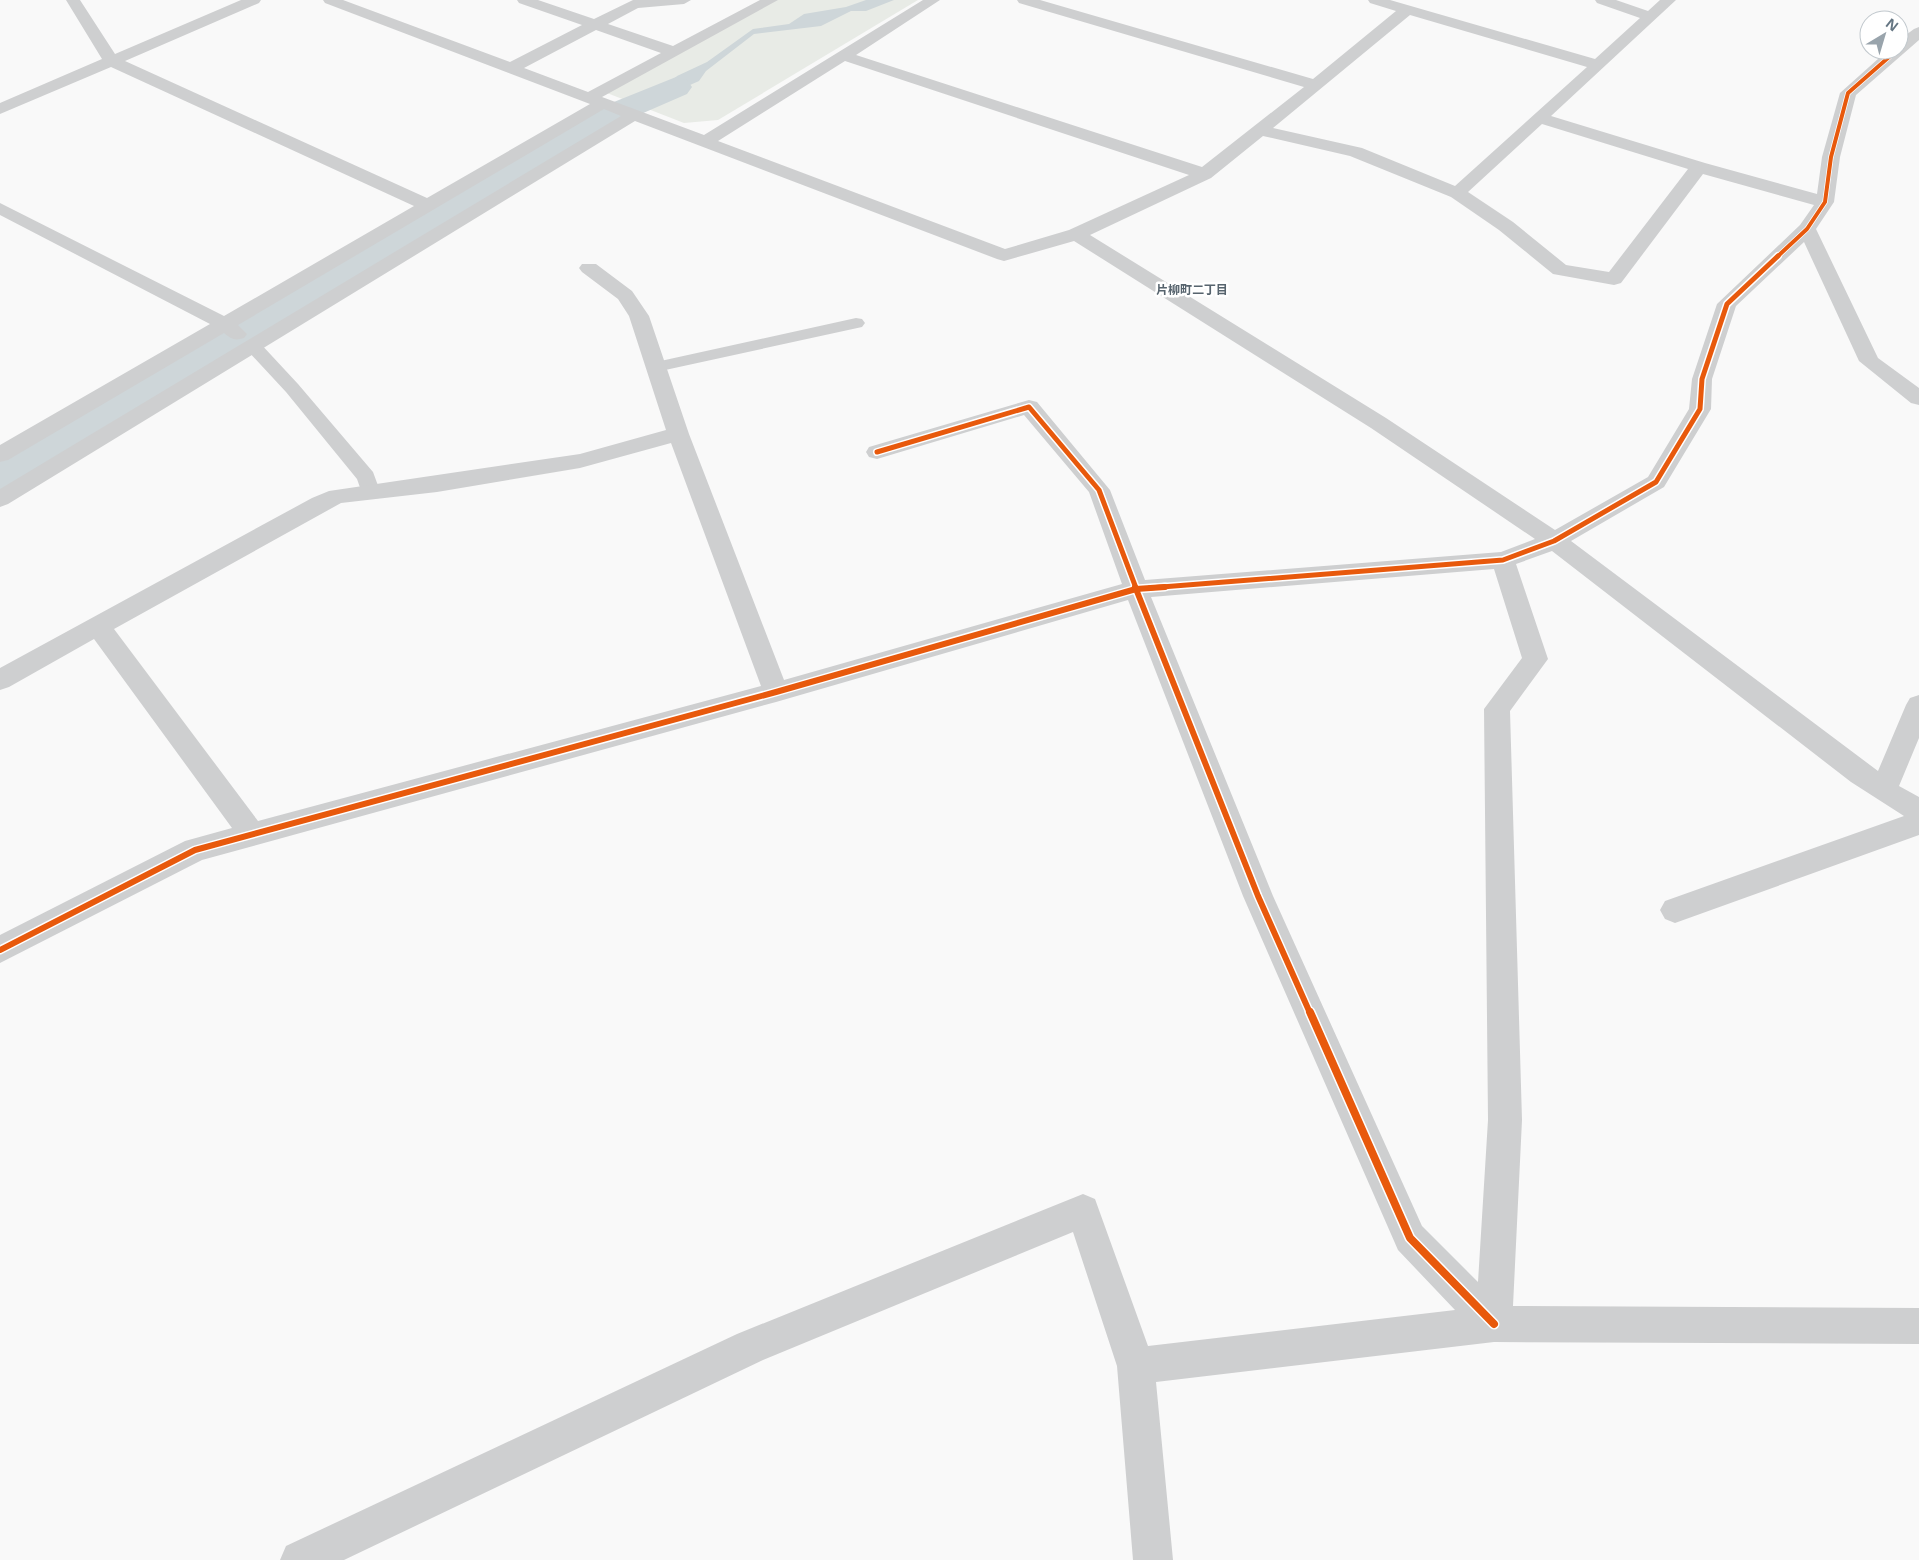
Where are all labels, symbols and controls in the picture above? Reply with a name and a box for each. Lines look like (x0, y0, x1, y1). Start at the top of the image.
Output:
north arrow (1859, 10, 1909, 60)
text: N (1882, 13, 1903, 35)
district label: 片柳町二丁目 (1156, 281, 1228, 298)

